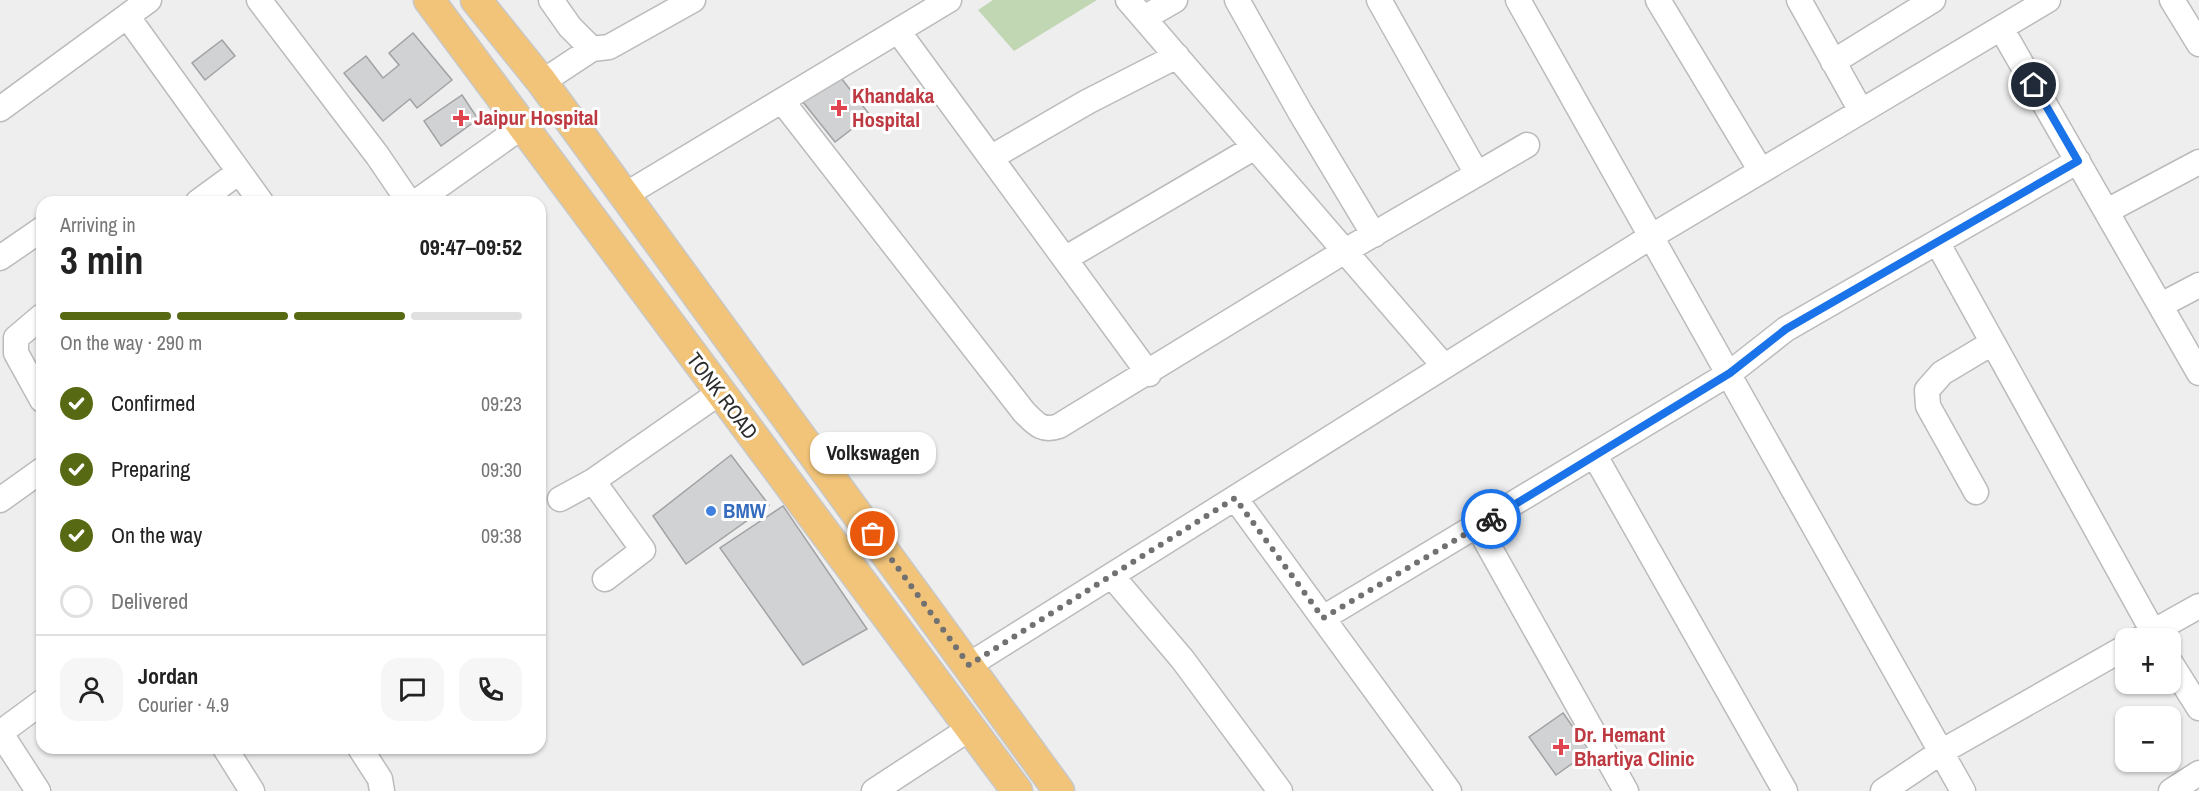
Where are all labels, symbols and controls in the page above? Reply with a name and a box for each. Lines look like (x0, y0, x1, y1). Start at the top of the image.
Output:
pin (2008, 59, 2059, 110)
icon: home (2017, 68, 2050, 101)
place label: Khandaka Hospital (852, 81, 935, 134)
marker: Khandaka Hospital (830, 99, 848, 117)
place label: Jaipur Hospital (474, 103, 598, 132)
marker: Jaipur Hospital (452, 109, 470, 127)
text: Arriving in (60, 211, 136, 238)
text: 09:47–09:52 (420, 232, 522, 262)
text: 3 min (60, 234, 144, 286)
text: On the way · 290 m (60, 329, 202, 356)
street label: TONK ROAD (680, 346, 765, 445)
icon: check (60, 387, 93, 420)
text: Confirmed (111, 388, 195, 418)
text: 09:23 (481, 390, 522, 417)
callout: Volkswagen (810, 432, 936, 474)
text: Volkswagen (826, 439, 920, 466)
icon: check (60, 453, 93, 486)
text: Preparing (111, 454, 190, 484)
text: 09:30 (481, 456, 522, 483)
courier (1461, 489, 1521, 549)
place label: BMW (723, 496, 767, 525)
icon: bike (1475, 503, 1508, 536)
marker: BMW (704, 504, 718, 518)
pin (847, 508, 898, 559)
icon: bag (856, 517, 889, 550)
icon: check (60, 519, 93, 552)
text: On the way (111, 520, 202, 550)
text: 09:38 (481, 522, 522, 549)
text: Delivered (111, 586, 188, 616)
map controls (2115, 628, 2181, 772)
button: + (2115, 628, 2181, 694)
button: person (60, 658, 123, 721)
button: chat (381, 658, 444, 721)
button: phone (459, 658, 522, 721)
text: Jordan (138, 661, 198, 691)
text: Courier · 4.9 (138, 691, 229, 718)
button: − (2115, 706, 2181, 772)
place label: Dr. Hemant Bhartiya Clinic (1574, 720, 1695, 773)
marker: Dr. Hemant Bhartiya Clinic (1552, 738, 1570, 756)

